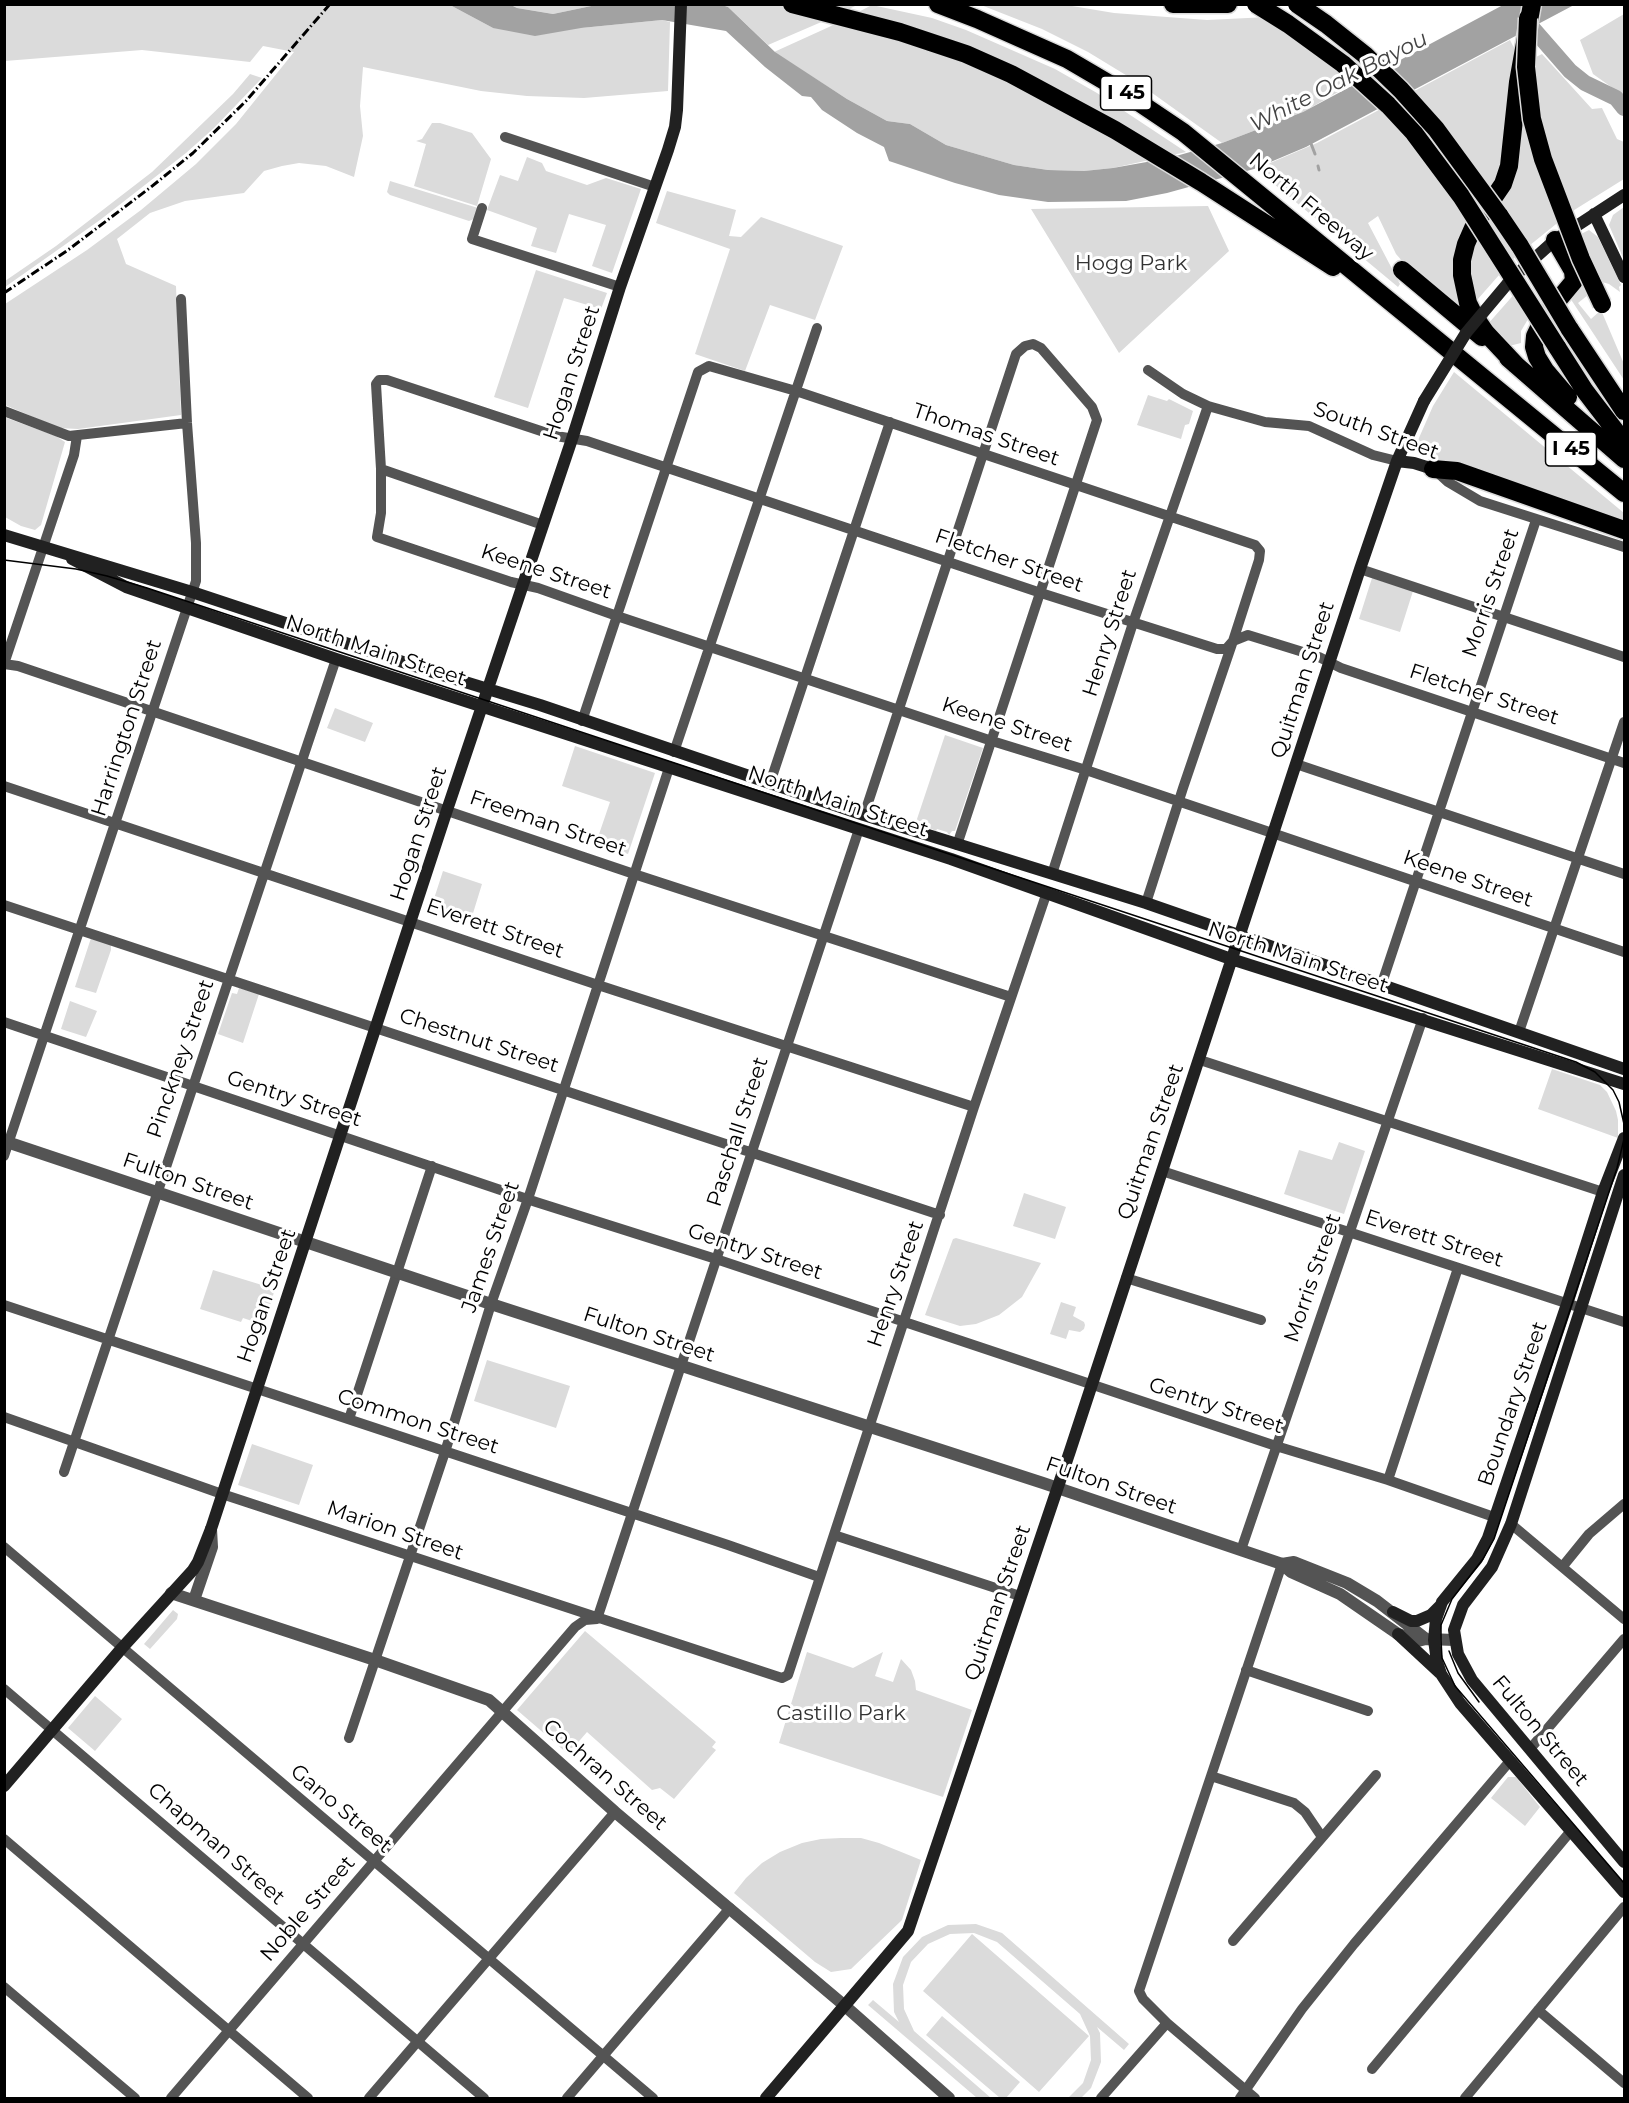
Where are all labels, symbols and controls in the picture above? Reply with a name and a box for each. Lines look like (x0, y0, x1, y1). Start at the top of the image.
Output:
water label: White Oak Bayou (1246, 26, 1432, 138)
road number: I 45 (1100, 76, 1152, 110)
street label: North Freeway (1244, 148, 1378, 266)
park label: Hogg Park (1075, 251, 1187, 277)
street label: Hogan Street (538, 302, 606, 444)
street label: South Street (1310, 397, 1442, 465)
street label: Thomas Street (909, 398, 1063, 472)
road number: I 45 (1546, 432, 1596, 466)
street label: Fletcher Street (931, 524, 1087, 598)
street label: Morris Street (1457, 525, 1525, 661)
street label: Keene Street (478, 539, 614, 605)
street label: Henry Street (1078, 566, 1142, 700)
street label: Quitman Street (1266, 598, 1340, 762)
street label: North Main Street (282, 610, 470, 692)
street label: Harrington Street (86, 636, 168, 820)
street label: Fletcher Street (1406, 659, 1562, 731)
street label: Keene Street (939, 692, 1075, 758)
street label: North Main Street (744, 761, 932, 843)
street label: Hogan Street (385, 763, 453, 905)
street label: Freeman Street (466, 785, 630, 863)
street label: Keene Street (1400, 845, 1536, 913)
street label: Everett Street (423, 894, 567, 964)
street label: North Main Street (1204, 917, 1392, 999)
street label: Pinckney Street (142, 976, 220, 1142)
street label: Chestnut Street (396, 1003, 562, 1079)
street label: Paschall Street (702, 1054, 774, 1210)
street label: Quitman Street (1112, 1061, 1190, 1223)
street label: Gentry Street (223, 1065, 365, 1133)
street label: Fulton Street (119, 1148, 257, 1216)
street label: James Street (457, 1178, 525, 1316)
street label: Everett Street (1362, 1205, 1506, 1273)
street label: Morris Street (1279, 1210, 1347, 1346)
street label: Henry Street (862, 1217, 930, 1351)
street label: Gentry Street (684, 1218, 826, 1286)
street label: Hogan Street (232, 1226, 302, 1366)
street label: Fulton Street (580, 1302, 718, 1368)
street label: Boundary Street (1473, 1318, 1553, 1490)
street label: Gentry Street (1145, 1372, 1287, 1440)
street label: Common Street (334, 1384, 502, 1460)
street label: Fulton Street (1042, 1452, 1180, 1520)
street label: Marion Street (323, 1496, 467, 1566)
street label: Quitman Street (959, 1522, 1037, 1684)
street label: Fulton Street (1486, 1670, 1594, 1792)
park label: Castillo Park (776, 1701, 906, 1727)
street label: Cochran Street (538, 1714, 672, 1836)
street label: Gano Street (285, 1759, 397, 1859)
street label: Chapman Street (142, 1778, 290, 1910)
street label: Noble Street (255, 1851, 361, 1967)

